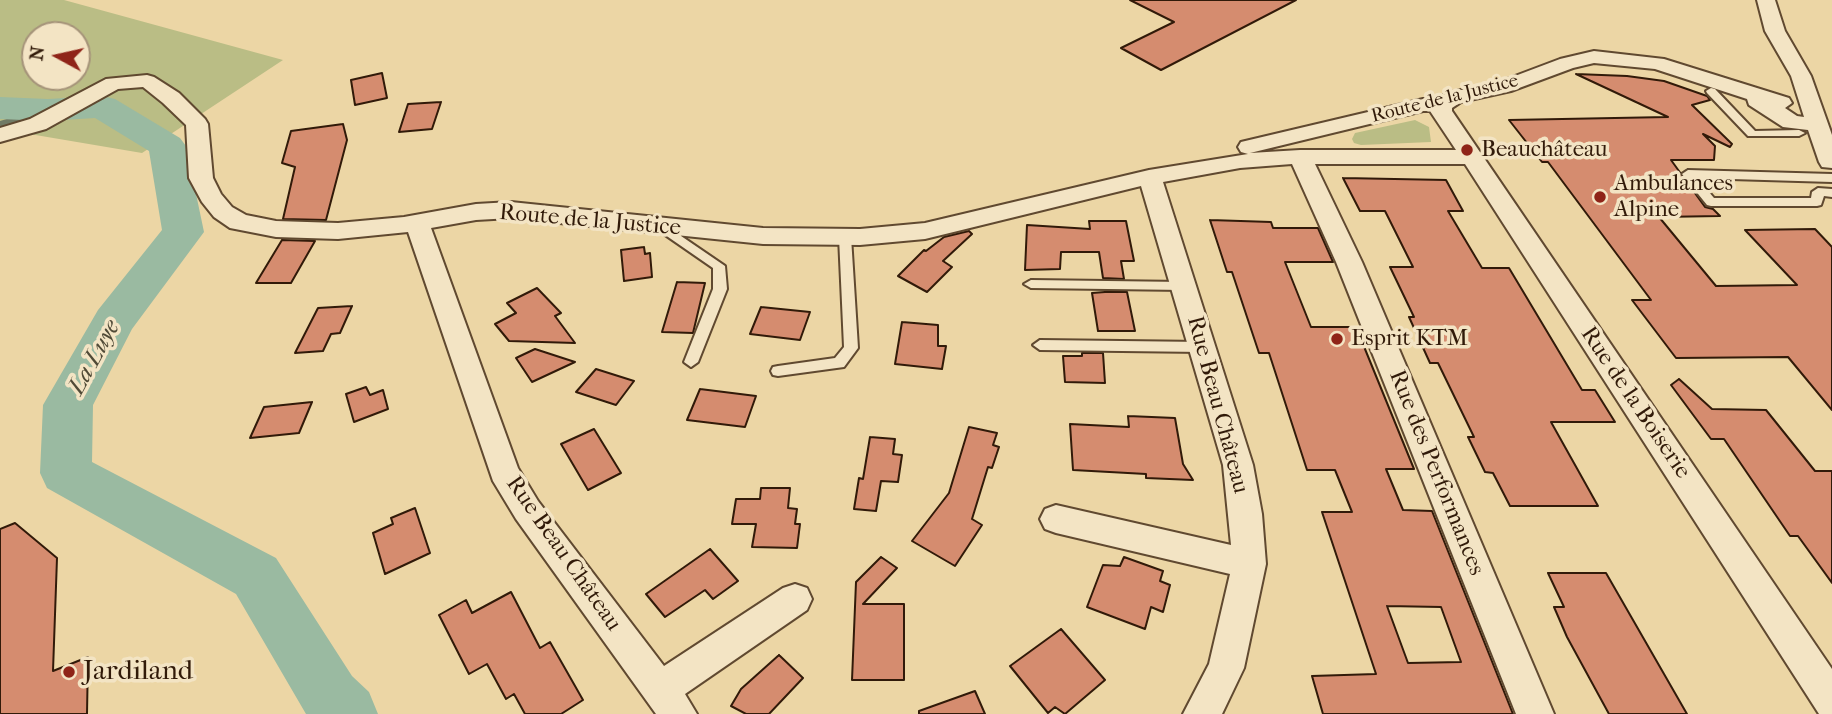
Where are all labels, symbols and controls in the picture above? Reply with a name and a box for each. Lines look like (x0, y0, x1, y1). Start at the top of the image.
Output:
north arrow (21, 21, 91, 91)
text: N (25, 45, 49, 62)
street label: Route de la Justice (1369, 70, 1521, 128)
place label: Beauchâteau (1481, 136, 1608, 164)
marker: Beauchâteau (1459, 142, 1475, 158)
place label: Ambulances Alpine (1614, 170, 1733, 224)
marker: Ambulances Alpine (1592, 189, 1608, 205)
street label: Route de la Justice (498, 199, 682, 243)
street label: Rue Beau Château (1180, 313, 1254, 497)
water label: La Luye (63, 316, 127, 400)
street label: Rue de la Boiserie (1574, 322, 1696, 484)
place label: Esprit KTM (1351, 325, 1468, 353)
marker: Esprit KTM (1329, 331, 1345, 347)
street label: Rue des Performances (1382, 366, 1490, 580)
street label: Rue Beau Château (499, 471, 627, 637)
place label: Jardiland (83, 655, 193, 689)
marker: Jardiland (61, 664, 77, 680)

